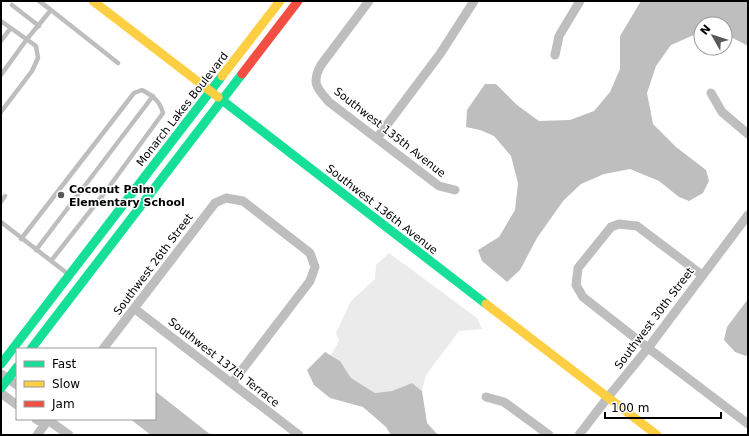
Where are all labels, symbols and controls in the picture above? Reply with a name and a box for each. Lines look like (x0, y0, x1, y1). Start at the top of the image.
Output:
north arrow (693, 16, 733, 56)
text: N (698, 22, 714, 38)
street label: Monarch Lakes Boulevard (134, 50, 231, 169)
street label: Southwest 135th Avenue (331, 85, 448, 180)
street label: Southwest 136th Avenue (323, 162, 440, 257)
place label: Coconut Palm Elementary School (69, 183, 185, 209)
marker: Coconut Palm Elementary School (56, 190, 66, 200)
street label: Southwest 26th Street (111, 211, 196, 318)
street label: Southwest 30th Street (612, 265, 697, 372)
street label: Southwest 137th Terrace (166, 315, 282, 410)
legend (16, 348, 156, 420)
text: Fast (52, 357, 76, 371)
text: Slow (52, 377, 80, 391)
scale bar (605, 394, 721, 420)
text: Jam (51, 397, 75, 411)
text: 100 m (611, 401, 649, 415)

